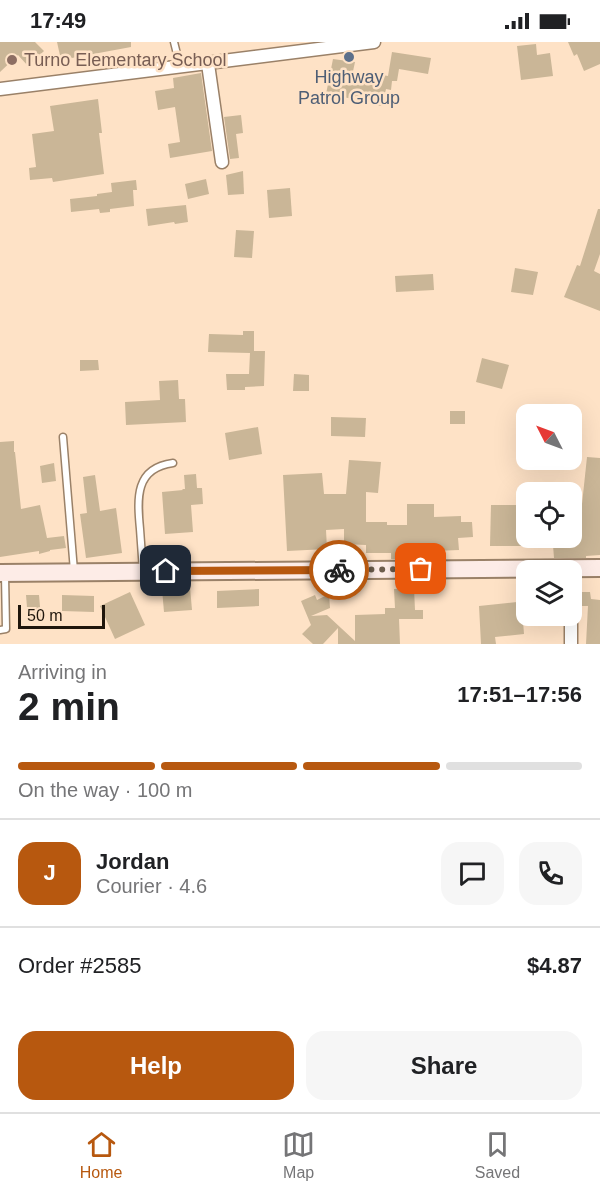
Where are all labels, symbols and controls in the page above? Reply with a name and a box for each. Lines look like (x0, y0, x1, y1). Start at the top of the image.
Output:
text: 17:49 (30, 8, 86, 33)
place label: Turno Elementary School (24, 50, 226, 70)
marker: Highway Patrol Group (342, 50, 356, 64)
marker: Turno Elementary School (5, 53, 19, 67)
place label: Highway Patrol Group (298, 67, 400, 108)
north arrow (516, 404, 582, 470)
map controls (516, 404, 582, 626)
button: locate (516, 482, 582, 548)
courier (309, 540, 369, 600)
pin (395, 543, 446, 594)
pin (140, 545, 191, 596)
icon: bag (404, 552, 437, 585)
icon: home (149, 554, 182, 587)
icon: bike (323, 554, 356, 587)
button: layers (516, 560, 582, 626)
scale bar (18, 602, 105, 630)
text: 50 m (27, 607, 63, 624)
text: Arriving in (18, 661, 107, 683)
text: 17:51–17:56 (457, 682, 582, 707)
text: 2 min (18, 685, 120, 728)
text: On the way · 100 m (18, 779, 193, 801)
button: chat (441, 842, 504, 905)
button: phone (519, 842, 582, 905)
text: Jordan (96, 849, 169, 874)
text: J (43, 860, 56, 885)
text: Courier · 4.6 (96, 875, 207, 897)
text: Order #2585 (18, 953, 142, 978)
text: $4.87 (527, 953, 582, 978)
button: Help (18, 1031, 294, 1100)
button: Share (306, 1031, 582, 1100)
tab: Home (80, 1128, 123, 1182)
tab: Map (282, 1128, 315, 1182)
tab: Saved (475, 1128, 520, 1182)

